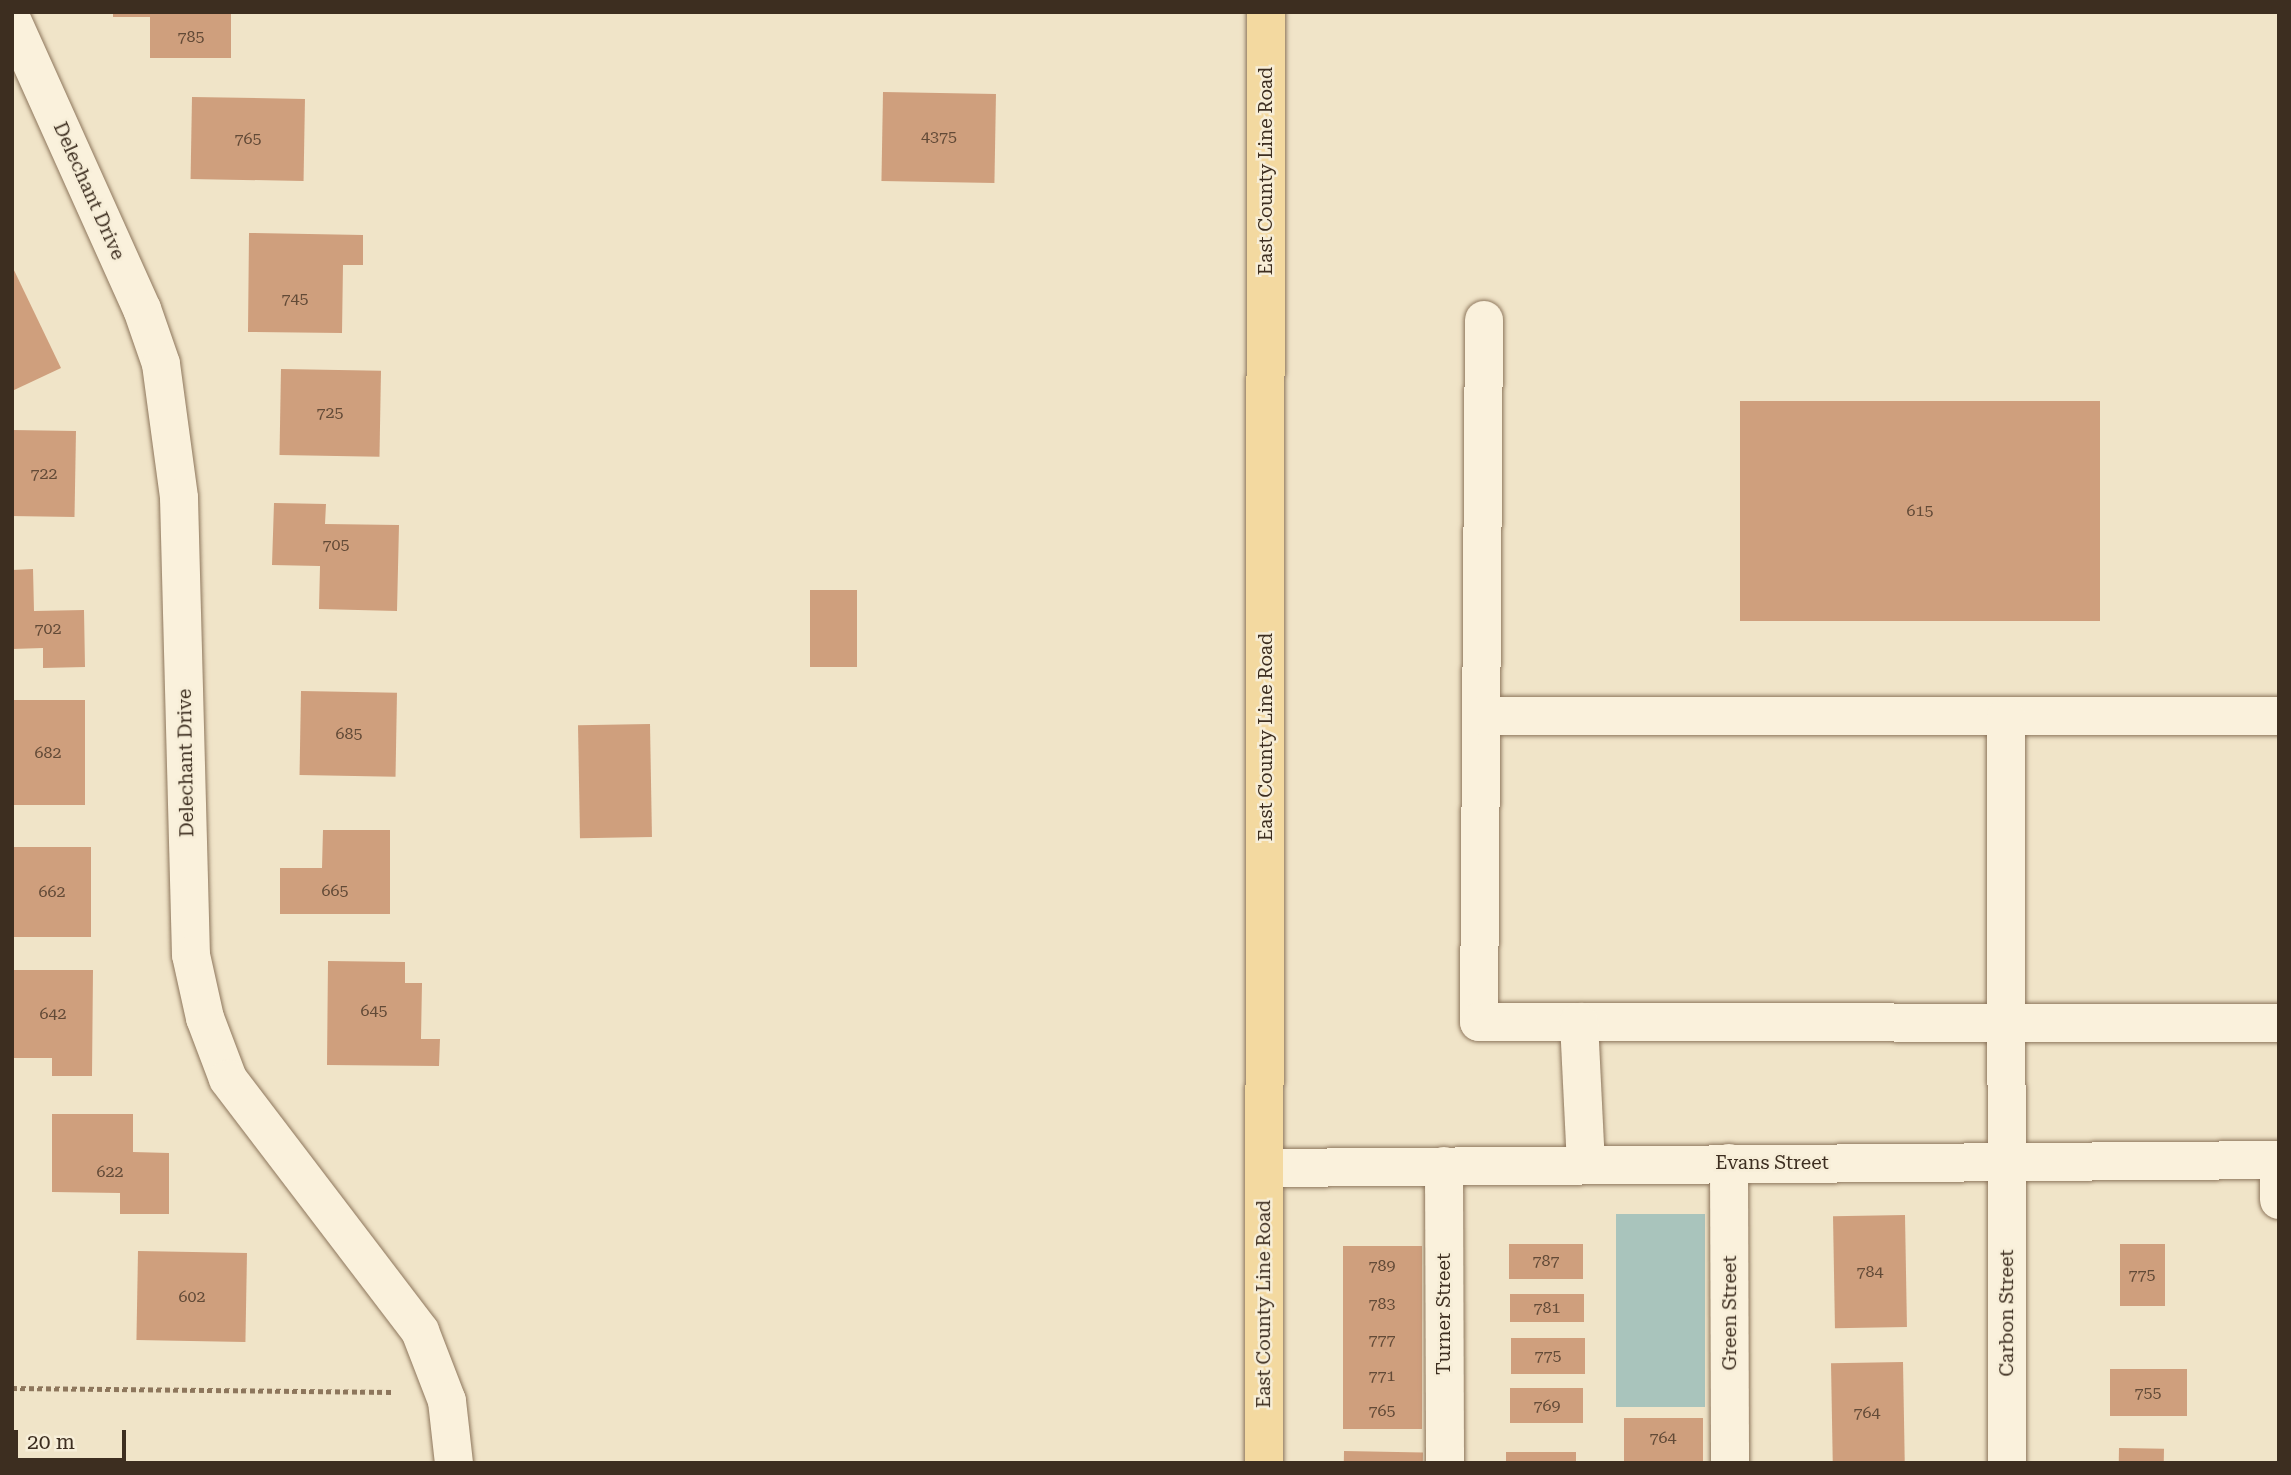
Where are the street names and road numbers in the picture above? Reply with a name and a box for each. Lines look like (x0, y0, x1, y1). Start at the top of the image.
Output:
street label: East County Line Road (1255, 67, 1277, 275)
street label: Delechant Drive (48, 119, 130, 263)
street label: East County Line Road (1255, 633, 1277, 841)
street label: Delechant Drive (173, 689, 199, 837)
street label: Evans Street (1715, 1152, 1829, 1174)
street label: East County Line Road (1253, 1200, 1275, 1408)
street label: Carbon Street (1996, 1249, 2018, 1377)
street label: Turner Street (1433, 1253, 1455, 1375)
street label: Green Street (1719, 1255, 1741, 1371)

